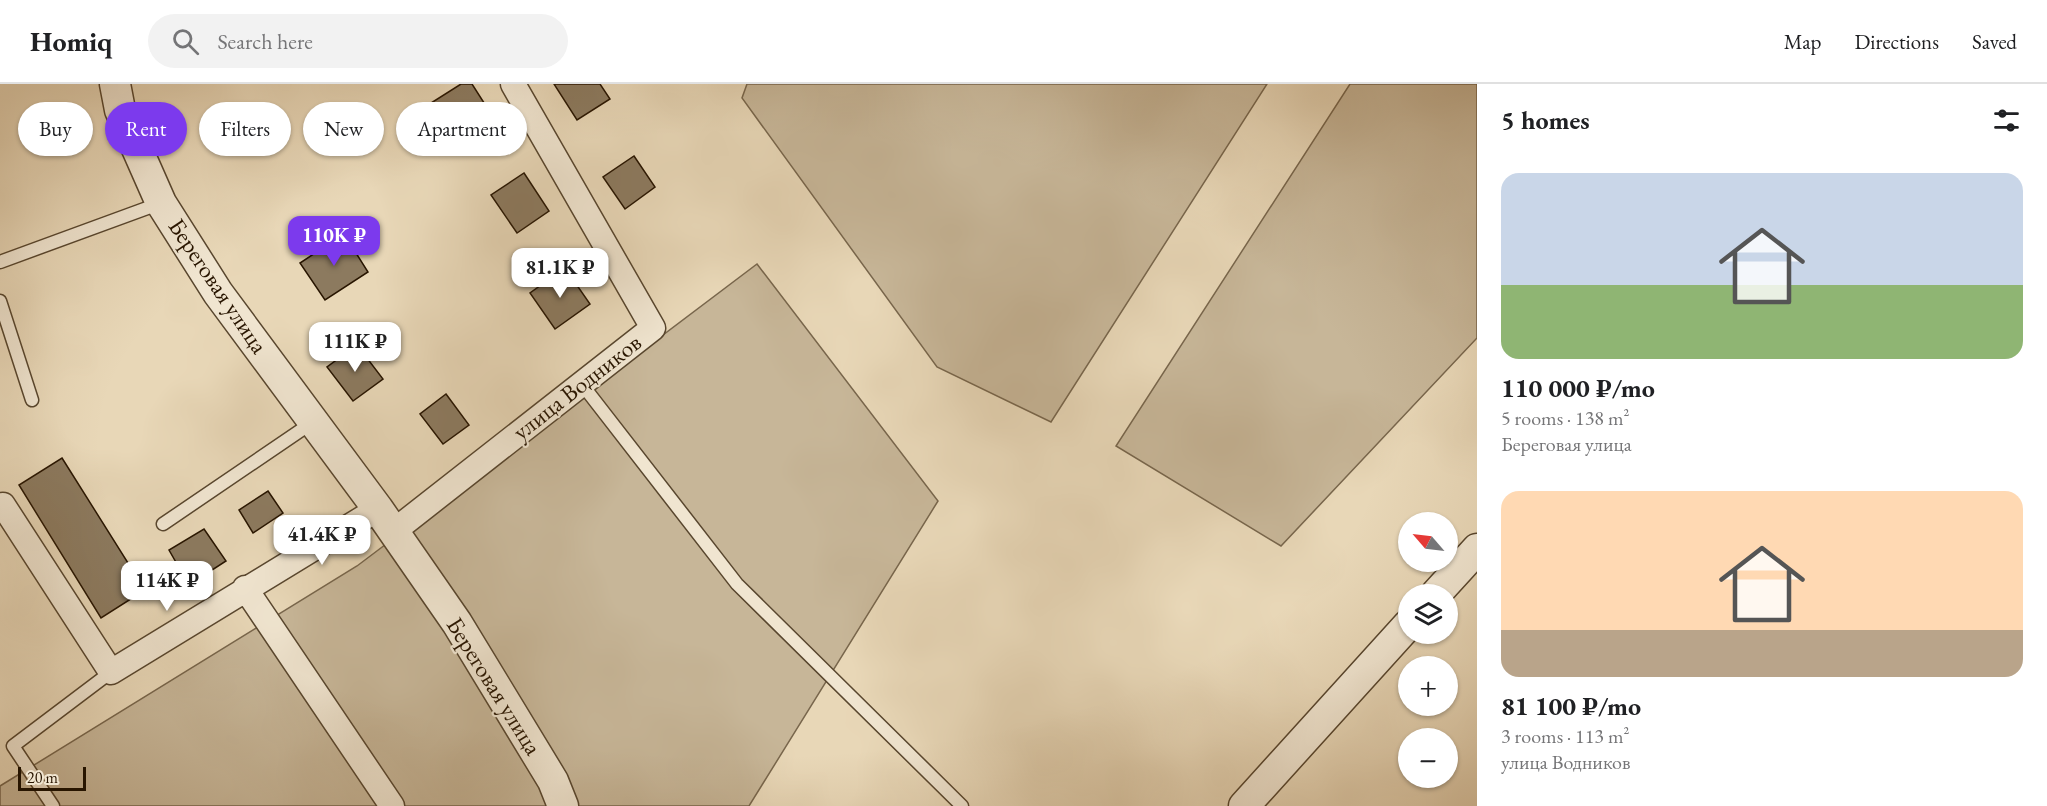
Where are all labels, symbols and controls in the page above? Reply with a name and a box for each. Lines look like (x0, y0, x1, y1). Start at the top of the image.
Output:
search box (148, 14, 568, 68)
text: Homiq (30, 23, 112, 59)
icon: search (169, 25, 202, 58)
text: Search here (217, 27, 313, 56)
text: Map (1784, 28, 1821, 55)
text: Directions (1854, 28, 1939, 55)
text: Saved (1972, 28, 2017, 55)
chip: Buy (18, 102, 93, 156)
chip: Rent (105, 102, 187, 156)
chip: Filters (199, 102, 291, 156)
chip: New (303, 102, 384, 156)
chip: Apartment (396, 102, 527, 156)
text: 5 homes (1501, 103, 1590, 137)
icon: filters (1990, 104, 2023, 137)
street label: Береговая улица (162, 212, 275, 360)
icon: home (1708, 212, 1816, 320)
pin: 110K ₽ (285, 216, 383, 267)
text: 110K ₽ (302, 222, 366, 248)
pin: 81.1K ₽ (505, 248, 615, 299)
text: 81.1K ₽ (526, 254, 594, 280)
pin: 111K ₽ (306, 322, 404, 373)
street label: улица Водников (506, 327, 647, 447)
text: 111K ₽ (323, 328, 387, 354)
text: 110 000 ₽/mo (1501, 371, 1655, 405)
text: 5 rooms · 138 m² (1501, 405, 1629, 431)
text: Береговая улица (1501, 431, 1632, 457)
north arrow (1398, 512, 1458, 572)
map controls (1398, 512, 1458, 788)
pin: 41.4K ₽ (267, 515, 377, 566)
text: 41.4K ₽ (288, 521, 356, 547)
icon: home (1708, 530, 1816, 638)
pin: 114K ₽ (118, 561, 216, 612)
text: 114K ₽ (135, 567, 199, 593)
button: layers (1398, 584, 1458, 644)
street label: Береговая улица (440, 611, 549, 761)
button: + (1398, 656, 1458, 716)
text: 81 100 ₽/mo (1501, 689, 1641, 723)
text: 3 rooms · 113 m² (1501, 723, 1629, 749)
button: − (1398, 728, 1458, 788)
text: улица Водников (1501, 749, 1630, 775)
scale bar (18, 764, 86, 792)
text: 20 m (27, 767, 58, 788)

